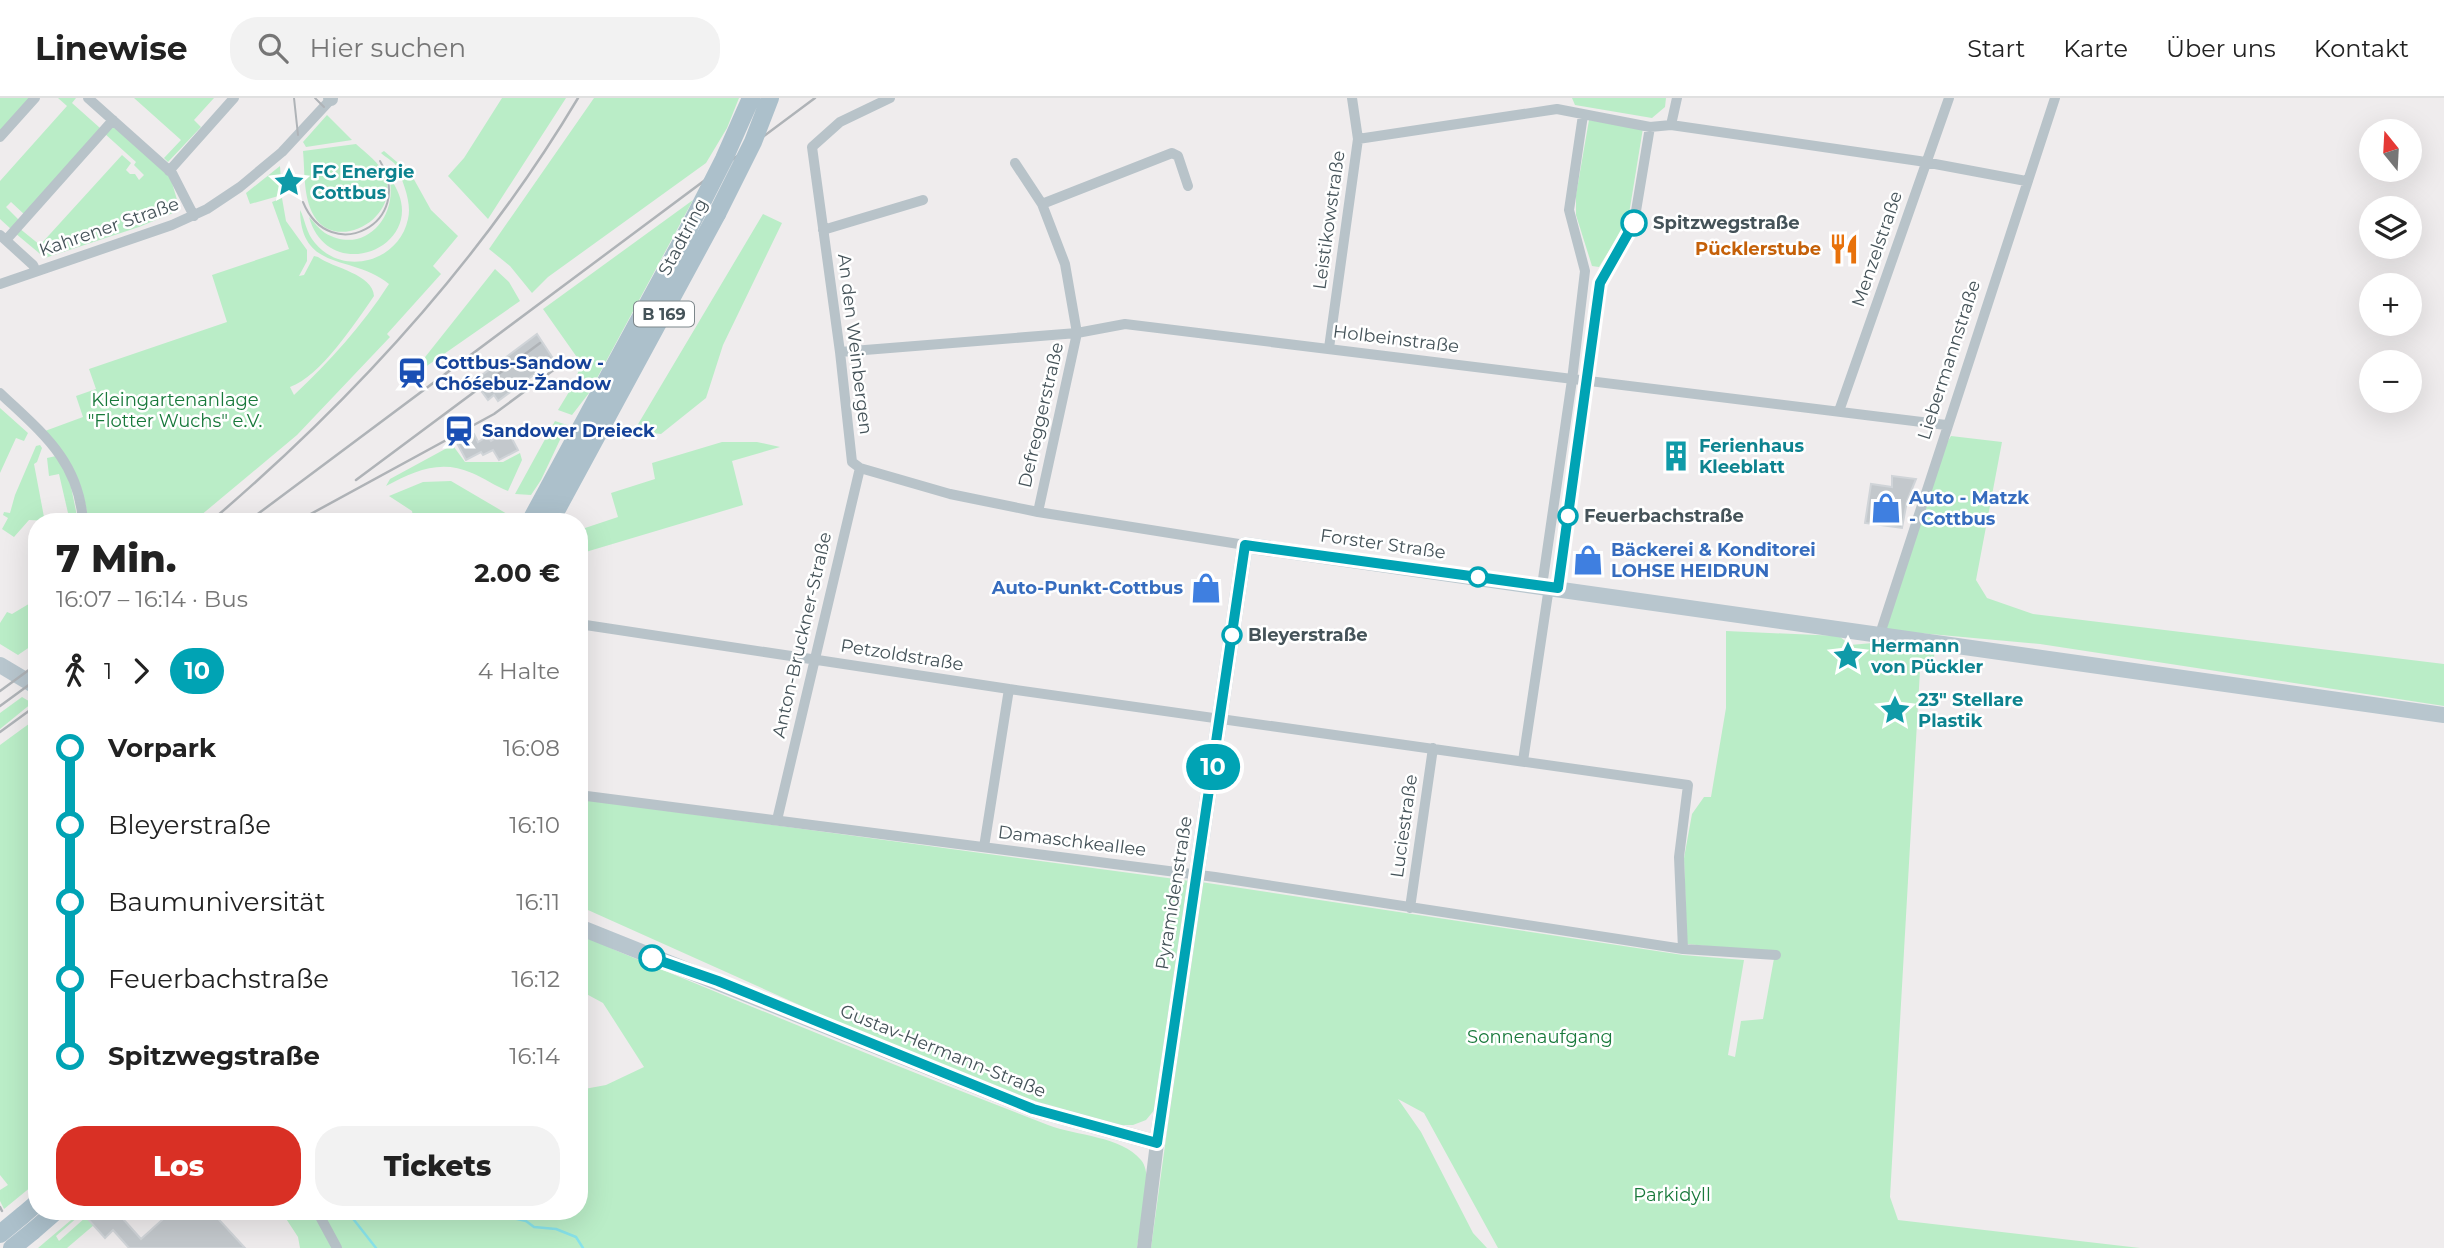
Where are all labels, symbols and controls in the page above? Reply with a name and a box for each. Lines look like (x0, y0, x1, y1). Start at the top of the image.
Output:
search box (230, 17, 720, 80)
text: Linewise (35, 28, 188, 68)
icon: search (254, 29, 292, 67)
text: Hier suchen (310, 32, 466, 64)
text: Start (1967, 34, 2025, 63)
text: Karte (2063, 34, 2128, 63)
text: Über uns (2166, 34, 2276, 63)
text: Kontakt (2314, 34, 2409, 63)
north arrow (2359, 119, 2422, 182)
map controls (2359, 119, 2422, 413)
street label: Leistikowstraße (1308, 149, 1350, 291)
place label: FC Energie Cottbus (312, 161, 414, 204)
place icon: FC Energie Cottbus (272, 165, 306, 199)
street label: Menzelstraße (1847, 188, 1907, 310)
street label: Kahrener Straße (36, 193, 182, 261)
street label: Stadtring (653, 195, 713, 279)
button: layers (2359, 196, 2422, 259)
marker: Spitzwegstraße (1621, 210, 1647, 236)
place label: Spitzwegstraße (1653, 212, 1800, 234)
restaurant icon: Pücklerstube (1827, 232, 1861, 266)
place label: Pücklerstube (1695, 238, 1821, 260)
street label: An den Weinbergen (833, 252, 877, 436)
button: + (2359, 273, 2422, 336)
street label: Liebermannstraße (1913, 277, 1985, 443)
road number: B 169 (634, 302, 694, 327)
street label: Holbeinstraße (1332, 320, 1460, 358)
street label: Defreggerstraße (1014, 340, 1068, 490)
button: − (2359, 350, 2422, 413)
place label: Cottbus-Sandow - Chóśebuz-Žandow (435, 352, 611, 395)
station icon: Cottbus-Sandow - Chóśebuz-Žandow (395, 356, 429, 390)
park label: Kleingartenanlage "Flotter Wuchs" e.V. (88, 389, 262, 432)
station icon: Sandower Dreieck (442, 414, 476, 448)
place label: Sandower Dreieck (482, 420, 655, 442)
place label: Ferienhaus Kleeblatt (1699, 435, 1804, 478)
building icon: Ferienhaus Kleeblatt (1659, 439, 1693, 473)
place label: Auto - Matzk - Cottbus (1908, 487, 2029, 530)
shop icon: Auto - Matzk - Cottbus (1869, 491, 1903, 525)
place label: Feuerbachstraße (1584, 505, 1744, 527)
marker: Feuerbachstraße (1558, 506, 1578, 526)
street label: Forster Straße (1319, 524, 1447, 564)
street label: Anton-Bruckner-Straße (768, 530, 836, 740)
text: 7 Min. (56, 535, 176, 582)
place label: Bäckerei & Konditorei LOHSE HEIDRUN (1611, 539, 1816, 582)
shop icon: Bäckerei & Konditorei LOHSE HEIDRUN (1571, 543, 1605, 577)
text: 2.00 € (474, 557, 560, 589)
unlabelled marker (1468, 567, 1488, 587)
shop icon: Auto-Punkt-Cottbus (1189, 571, 1223, 605)
place label: Auto-Punkt-Cottbus (991, 577, 1183, 599)
text: 16:07 – 16:14 · Bus (56, 585, 248, 613)
place label: Bleyerstraße (1248, 624, 1368, 646)
marker: Bleyerstraße (1222, 625, 1242, 645)
street label: Petzoldstraße (839, 634, 965, 676)
place label: Hermann von Pückler (1870, 635, 1983, 678)
place icon: Hermann von Pückler (1831, 639, 1865, 673)
icon: walk (56, 652, 94, 690)
icon: forward (122, 652, 160, 690)
text: 10 (184, 656, 210, 685)
text: 1 (104, 657, 112, 685)
text: 4 Halte (478, 657, 560, 685)
place label: 23" Stellare Plastik (1918, 689, 2023, 732)
place icon: 23" Stellare Plastik (1878, 693, 1912, 727)
text: Vorpark (108, 732, 216, 764)
text: 16:08 (503, 734, 560, 762)
line badge: 10 (1182, 744, 1244, 790)
text: 10 (1200, 752, 1226, 781)
street label: Luciestraße (1386, 773, 1422, 879)
text: Bleyerstraße (108, 809, 271, 841)
text: 16:10 (509, 811, 560, 839)
street label: Pyramidenstraße (1151, 815, 1197, 971)
street label: Damaschkeallee (997, 821, 1148, 861)
text: Baumuniversität (108, 886, 325, 918)
text: 16:11 (516, 888, 560, 916)
unlabelled marker (639, 945, 665, 971)
text: Feuerbachstraße (108, 963, 329, 995)
text: 16:12 (511, 965, 560, 993)
street label: Gustav-Hermann-Straße (837, 1000, 1049, 1102)
park label: Sonnenaufgang (1467, 1026, 1613, 1048)
text: Spitzwegstraße (108, 1040, 320, 1072)
text: 16:14 (509, 1042, 560, 1070)
button: Los (56, 1126, 301, 1206)
button: Tickets (315, 1126, 560, 1206)
park label: Parkidyll (1633, 1184, 1711, 1206)

